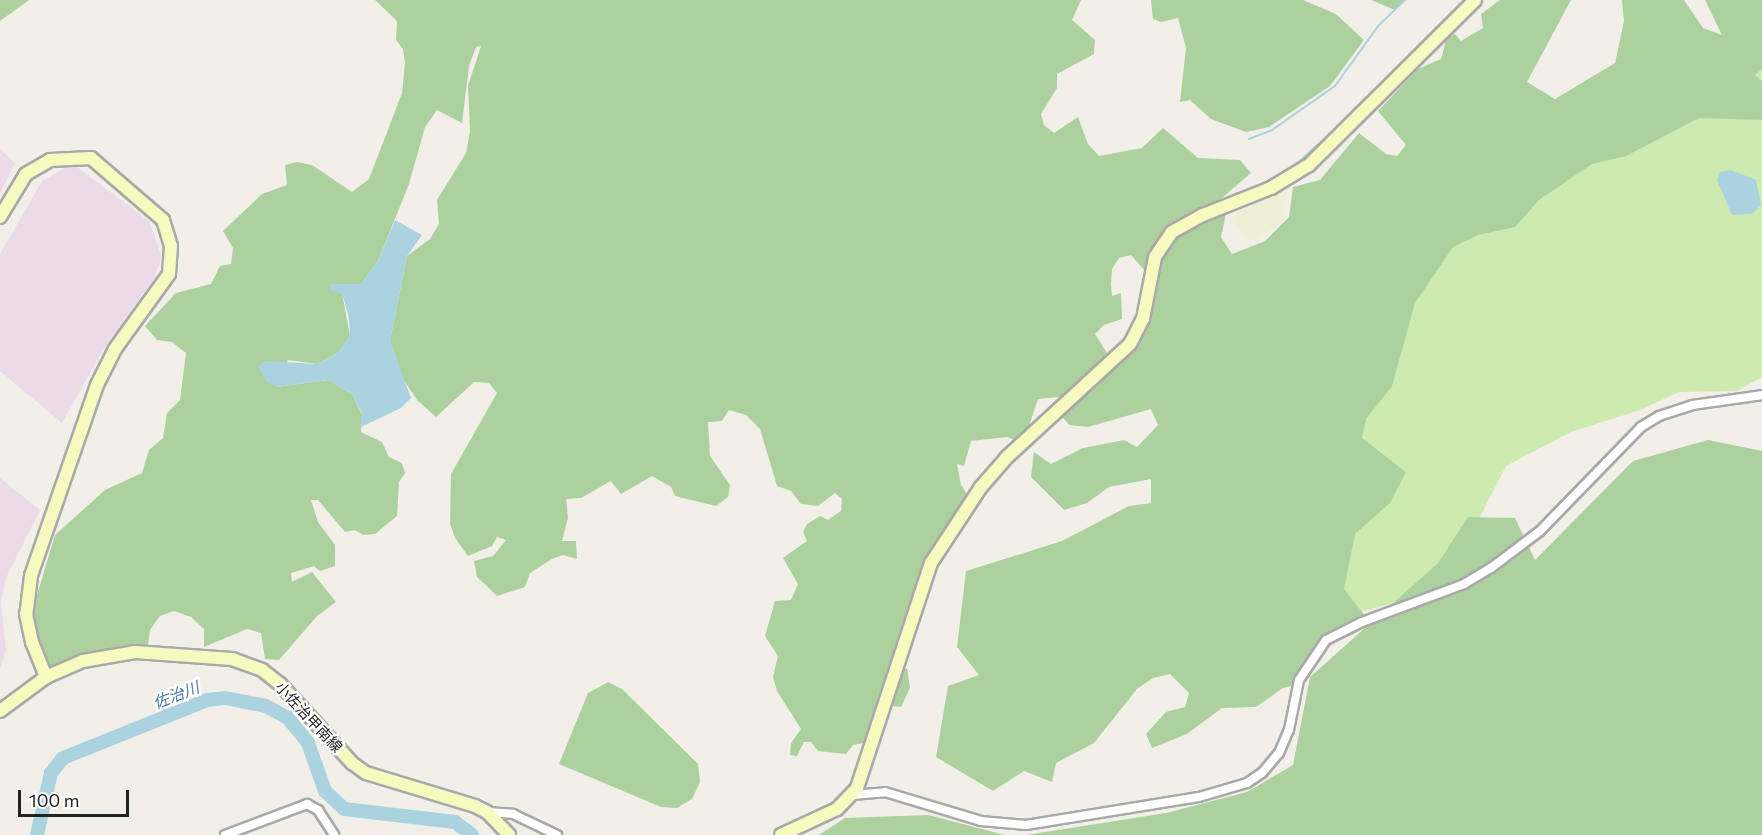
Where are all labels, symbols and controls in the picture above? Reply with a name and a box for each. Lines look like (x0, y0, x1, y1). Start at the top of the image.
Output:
water label: 佐治川 (150, 677, 202, 713)
street label: 小佐治甲南線 (272, 678, 346, 756)
scale bar (21, 778, 132, 816)
text: 100 m (29, 789, 79, 811)

